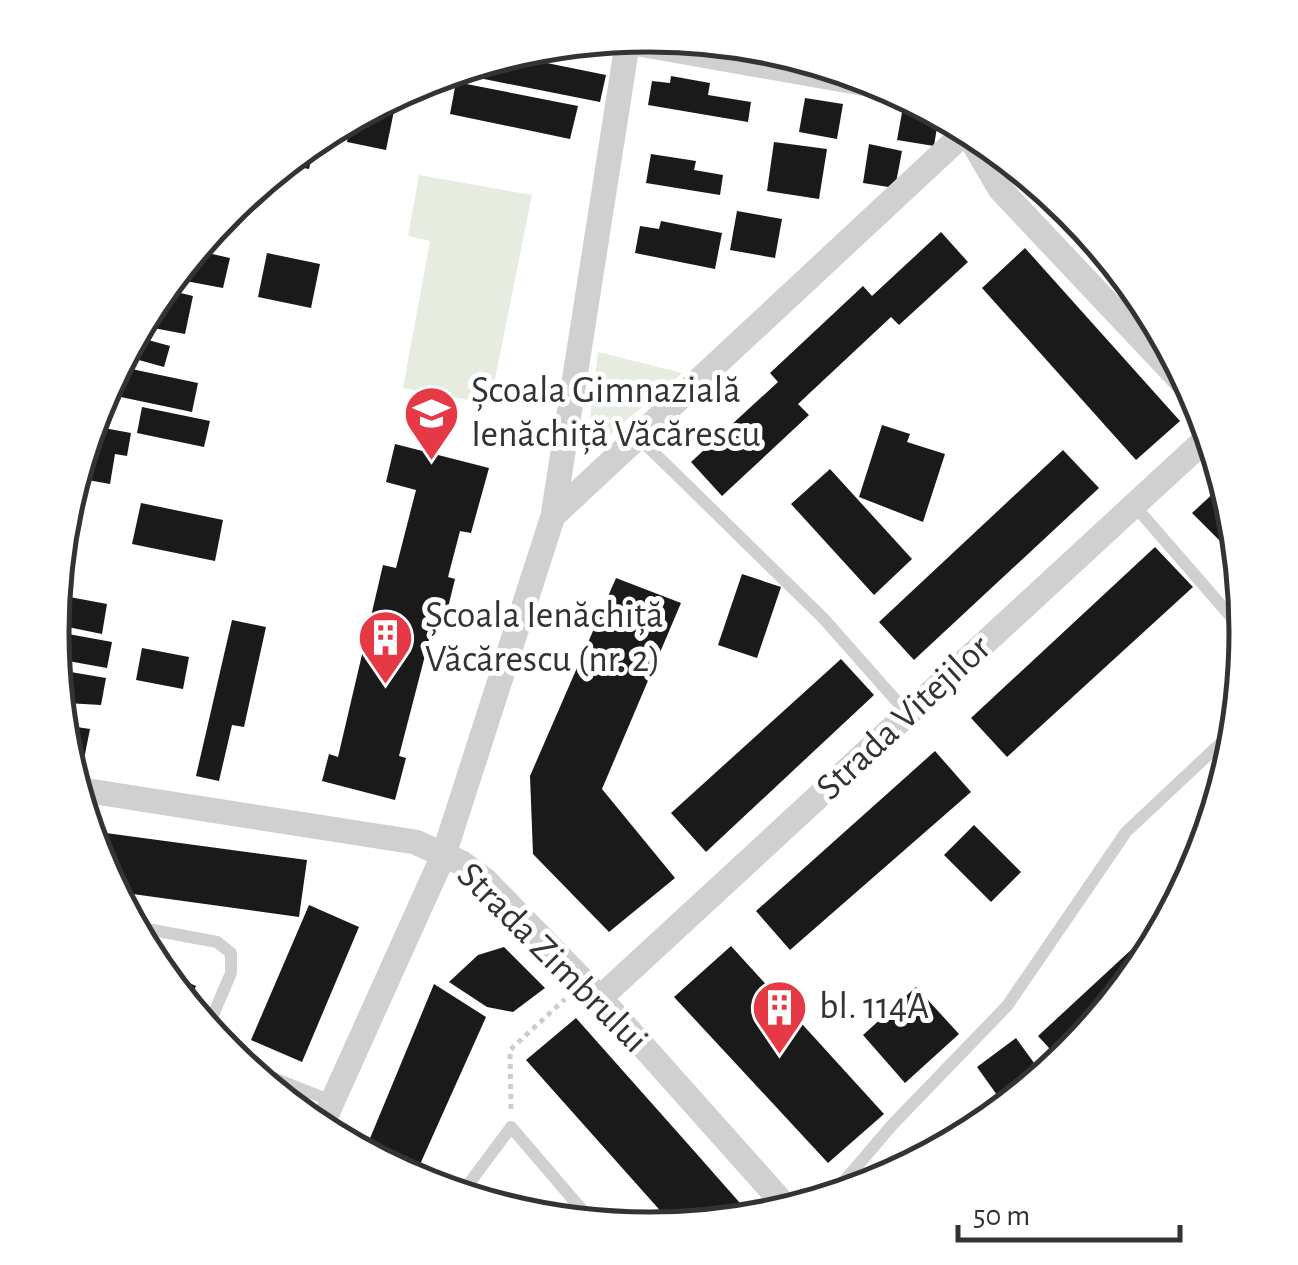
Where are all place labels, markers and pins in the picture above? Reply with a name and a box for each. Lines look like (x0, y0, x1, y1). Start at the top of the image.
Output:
place label: Școala Gimnazială Ienăchiță Văcărescu (471, 372, 761, 455)
school or university icon: Școala Gimnazială Ienăchiță Văcărescu (402, 383, 462, 462)
place label: Școala Ienăchiță Văcărescu (nr. 2) (425, 597, 664, 679)
building icon: Școala Ienăchiță Văcărescu (nr. 2) (356, 608, 416, 687)
building icon: bl. 114A (750, 977, 810, 1056)
place label: bl. 114A (819, 988, 929, 1026)

